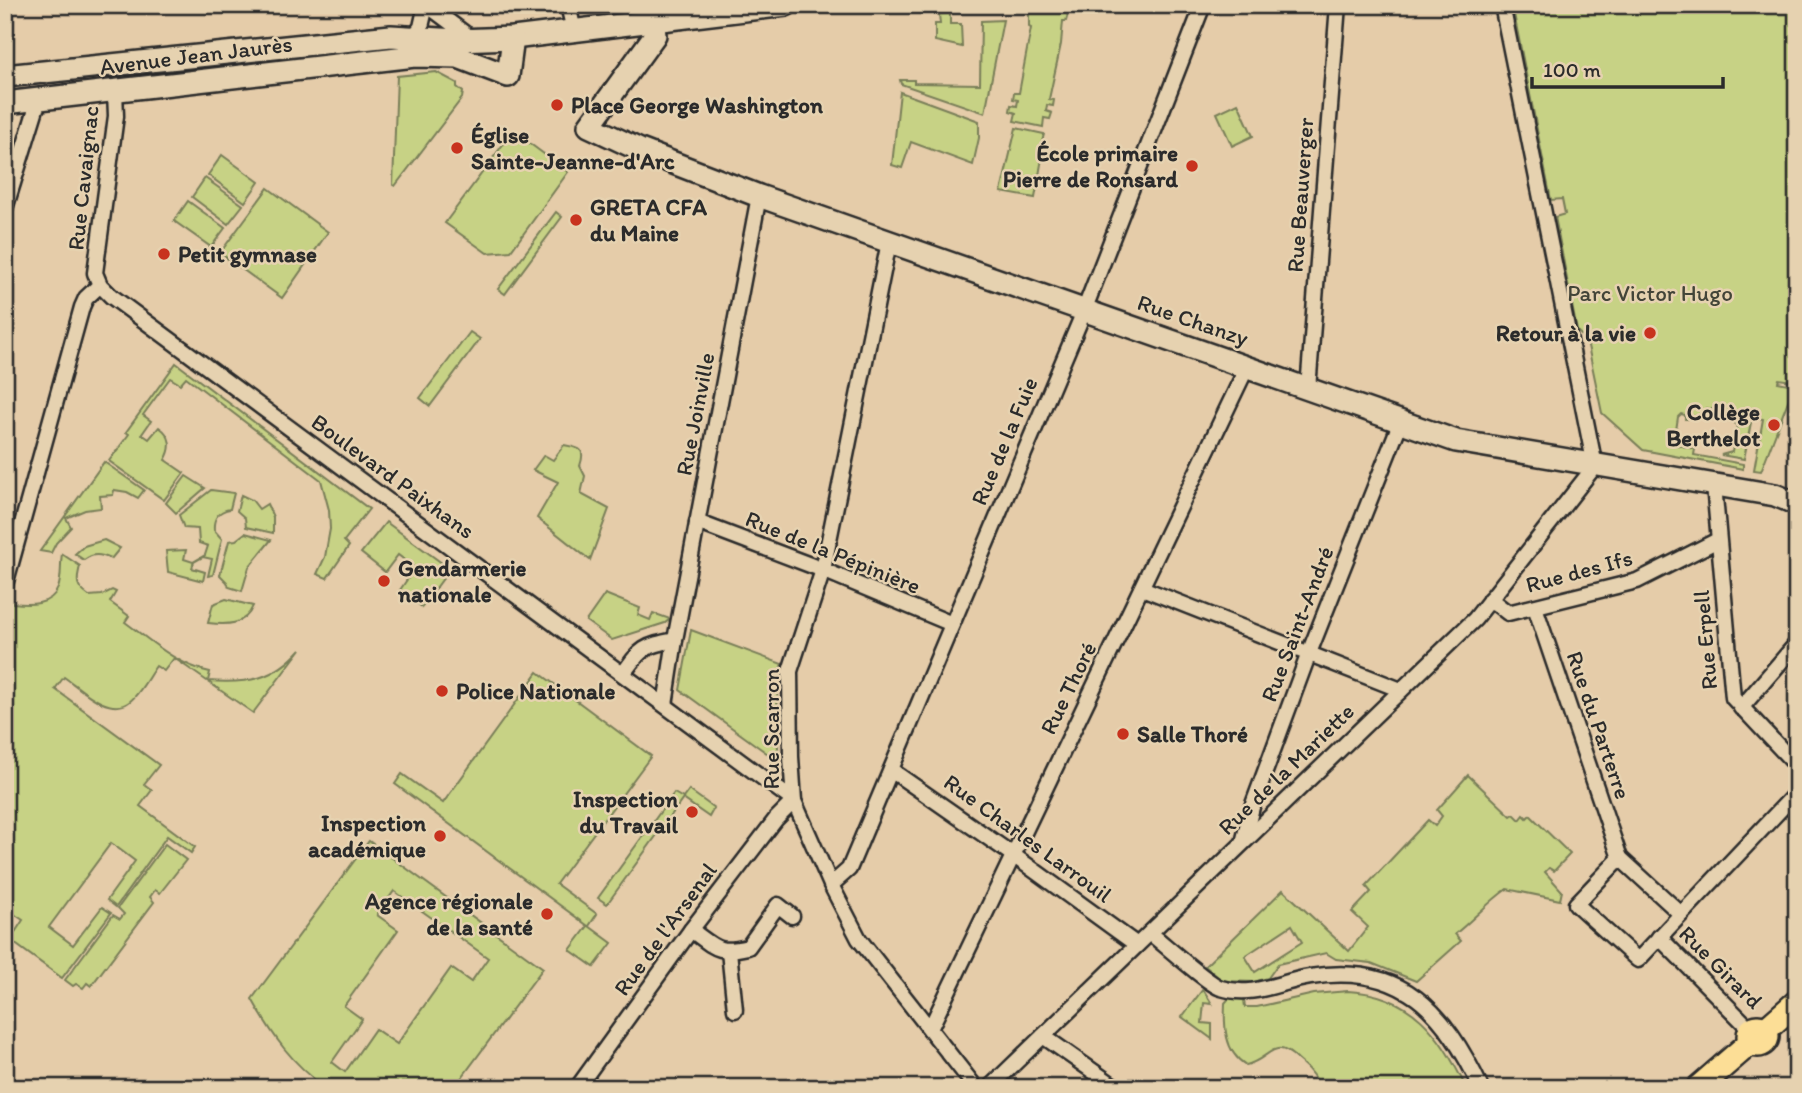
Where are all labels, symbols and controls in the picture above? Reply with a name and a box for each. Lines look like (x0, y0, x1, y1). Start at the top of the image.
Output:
street label: Avenue Jean Jaurès (98, 29, 294, 81)
scale bar (1532, 46, 1723, 90)
text: 100 m (1543, 57, 1601, 82)
place label: Place George Washington (571, 91, 824, 119)
marker: Place George Washington (549, 97, 565, 113)
street label: Rue Cavaignac (61, 104, 105, 252)
street label: Rue Beauverger (1281, 117, 1319, 273)
place label: Église Sainte-Jeanne-d'Arc (471, 121, 675, 175)
place label: École primaire Pierre de Ronsard (1003, 139, 1178, 193)
marker: Église Sainte-Jeanne-d'Arc (449, 140, 465, 156)
marker: École primaire Pierre de Ronsard (1184, 158, 1200, 174)
place label: GRETA CFA du Maine (590, 193, 707, 247)
marker: GRETA CFA du Maine (568, 212, 584, 228)
place label: Petit gymnase (178, 240, 317, 268)
marker: Petit gymnase (156, 246, 172, 262)
park label: Parc Victor Hugo (1567, 279, 1733, 307)
street label: Rue Chanzy (1134, 288, 1252, 352)
place label: Retour à la vie (1496, 319, 1636, 347)
marker: Retour à la vie (1642, 325, 1658, 341)
street label: Rue Joinville (669, 350, 721, 478)
street label: Rue de la Fuie (964, 373, 1044, 509)
place label: Collège Berthelot (1666, 398, 1760, 452)
street label: Boulevard Paixhans (306, 407, 480, 545)
marker: Collège Berthelot (1766, 417, 1782, 433)
street label: Rue de la Pépinière (741, 504, 925, 600)
street label: Rue Saint-André (1254, 542, 1340, 706)
street label: Rue des Ifs (1523, 543, 1635, 599)
place label: Gendarmerie nationale (397, 554, 527, 608)
marker: Gendarmerie nationale (376, 573, 392, 589)
street label: Rue Erpell (1687, 589, 1723, 691)
street label: Rue Thoré (1034, 637, 1102, 739)
street label: Rue du Parterre (1561, 647, 1637, 803)
street label: Rue Scarron (757, 669, 785, 789)
place label: Police Nationale (456, 677, 616, 705)
marker: Police Nationale (434, 683, 450, 699)
street label: Rue de la Mariette (1212, 697, 1360, 841)
place label: Salle Thoré (1137, 720, 1248, 748)
marker: Salle Thoré (1115, 726, 1131, 742)
street label: Rue Charles Larrouil (939, 768, 1118, 909)
place label: Inspection du Travail (573, 785, 679, 839)
marker: Inspection du Travail (684, 804, 700, 820)
place label: Inspection académique (308, 809, 427, 863)
marker: Inspection académique (432, 828, 448, 844)
street label: Rue de l'Arsenal (607, 857, 723, 1001)
place label: Agence régionale de la santé (364, 887, 533, 941)
marker: Agence régionale de la santé (539, 906, 555, 922)
street label: Rue Girard (1673, 919, 1769, 1015)

